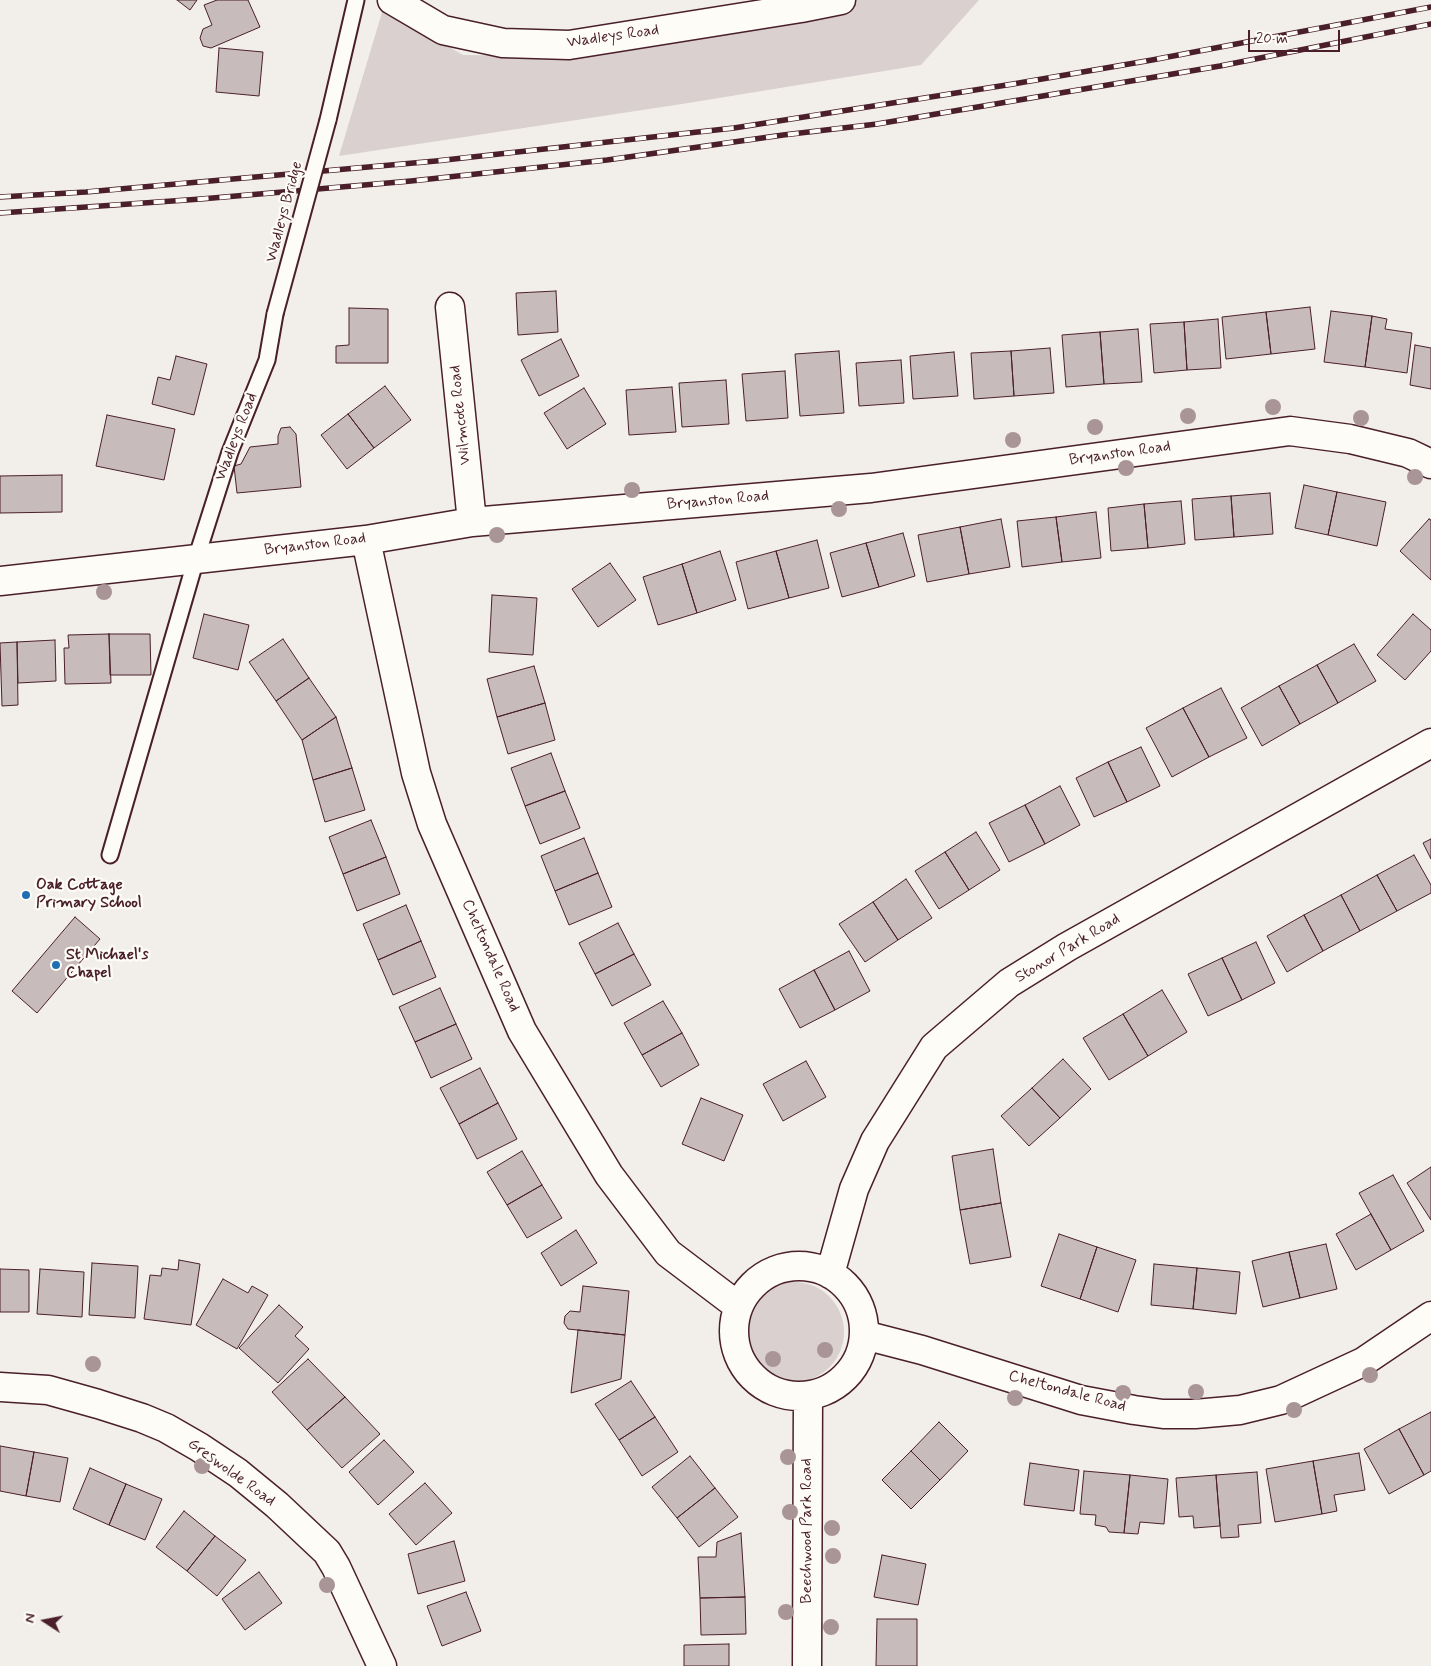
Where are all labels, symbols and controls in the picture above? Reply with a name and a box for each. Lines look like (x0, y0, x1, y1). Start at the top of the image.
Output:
scale bar (1251, 20, 1344, 52)
street label: Wadleys Road (566, 21, 660, 53)
text: 20 m (1256, 29, 1288, 49)
street label: Wadleys Bridge (262, 159, 308, 265)
street label: Wilmcote Road (446, 364, 476, 466)
street label: Wadleys Road (211, 390, 263, 484)
street label: Bryanston Road (1068, 437, 1172, 471)
street label: Bryanston Road (666, 487, 770, 515)
street label: Bryanston Road (263, 529, 367, 561)
place label: Oak Cottage Primary School (36, 876, 142, 914)
marker: Oak Cottage Primary School (20, 889, 32, 901)
street label: Cheltondale Road (457, 897, 523, 1015)
street label: Stonor Park Road (1012, 910, 1124, 988)
place label: St Michael's Chapel (66, 946, 148, 984)
marker: St Michael's Chapel (50, 959, 62, 971)
street label: Cheltondale Road (1006, 1367, 1128, 1417)
street label: Greswolde Road (183, 1435, 279, 1511)
street label: Beechwood Park Road (798, 1458, 818, 1604)
north arrow (20, 1596, 70, 1646)
text: N (21, 1612, 40, 1624)

